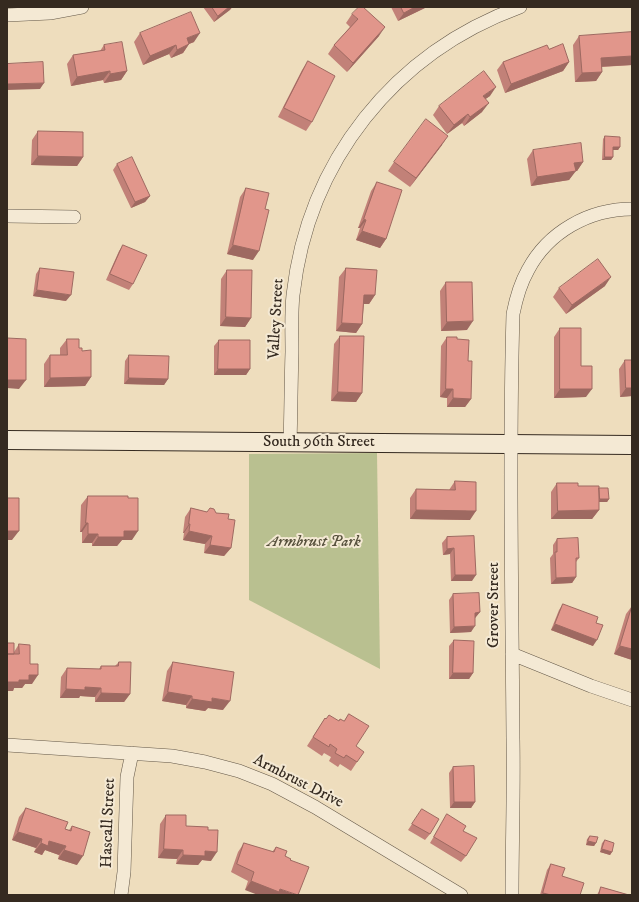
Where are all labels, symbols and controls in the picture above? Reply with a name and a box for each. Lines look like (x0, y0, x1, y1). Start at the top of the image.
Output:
street label: Valley Street (265, 278, 289, 360)
street label: South 96th Street (263, 433, 375, 453)
park label: Armbrust Park (267, 533, 361, 553)
street label: Grover Street (485, 562, 505, 648)
street label: Armbrust Drive (250, 751, 346, 813)
street label: Hascall Street (98, 778, 120, 868)

